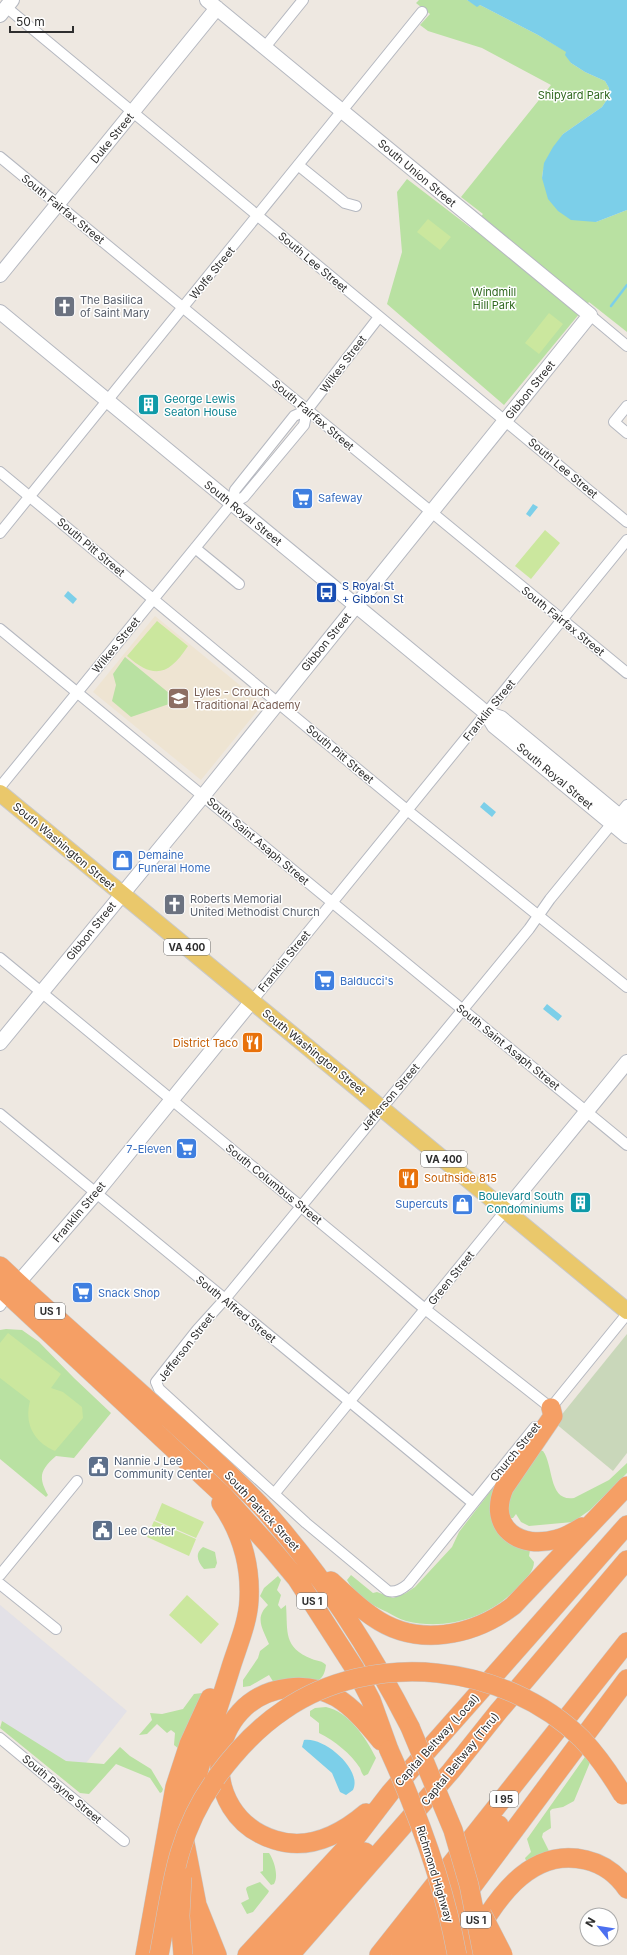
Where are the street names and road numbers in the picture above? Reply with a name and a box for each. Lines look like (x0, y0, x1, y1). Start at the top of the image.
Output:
street label: Duke Street (87, 110, 137, 166)
street label: South Union Street (375, 136, 459, 210)
street label: South Fairfax Street (19, 171, 108, 247)
street label: South Lee Street (275, 229, 351, 295)
street label: Wolfe Street (186, 243, 238, 302)
street label: Wilkes Street (317, 332, 369, 395)
street label: Gibbon Street (502, 357, 558, 422)
street label: South Fairfax Street (269, 377, 357, 454)
street label: South Lee Street (525, 435, 601, 501)
street label: South Royal Street (201, 477, 285, 549)
street label: South Pitt Street (54, 515, 128, 580)
street label: South Fairfax Street (519, 583, 608, 659)
street label: Gibbon Street (298, 609, 354, 674)
street label: Wilkes Street (89, 614, 143, 676)
street label: Franklin Street (460, 676, 518, 744)
street label: South Pitt Street (303, 722, 377, 787)
street label: South Royal Street (514, 740, 596, 812)
street label: South Saint Asaph Street (204, 794, 312, 888)
street label: South Washington Street (10, 799, 118, 893)
street label: Gibbon Street (63, 898, 119, 963)
street label: Franklin Street (255, 927, 313, 995)
road number: VA 400 (164, 939, 210, 955)
street label: South Saint Asaph Street (453, 1001, 563, 1093)
street label: South Washington Street (260, 1006, 369, 1098)
street label: Jefferson Street (358, 1060, 423, 1134)
street label: South Columbus Street (223, 1141, 325, 1227)
road number: VA 400 (421, 1151, 467, 1167)
street label: Franklin Street (50, 1178, 109, 1245)
street label: Green Street (425, 1248, 477, 1308)
street label: South Alfred Street (193, 1272, 279, 1346)
road number: US 1 (35, 1303, 65, 1319)
street label: Jefferson Street (155, 1309, 218, 1384)
street label: Church Street (487, 1419, 543, 1484)
street label: South Patrick Street (222, 1468, 303, 1554)
road number: US 1 (297, 1593, 327, 1609)
street label: Capital Beltway (Local) (392, 1691, 482, 1789)
street label: Capital Beltway (Thru) (418, 1710, 502, 1808)
street label: South Payne Street (19, 1752, 105, 1827)
road number: I 95 (490, 1791, 518, 1807)
street label: Richmond Highway (414, 1824, 456, 1924)
road number: US 1 (461, 1912, 491, 1928)

